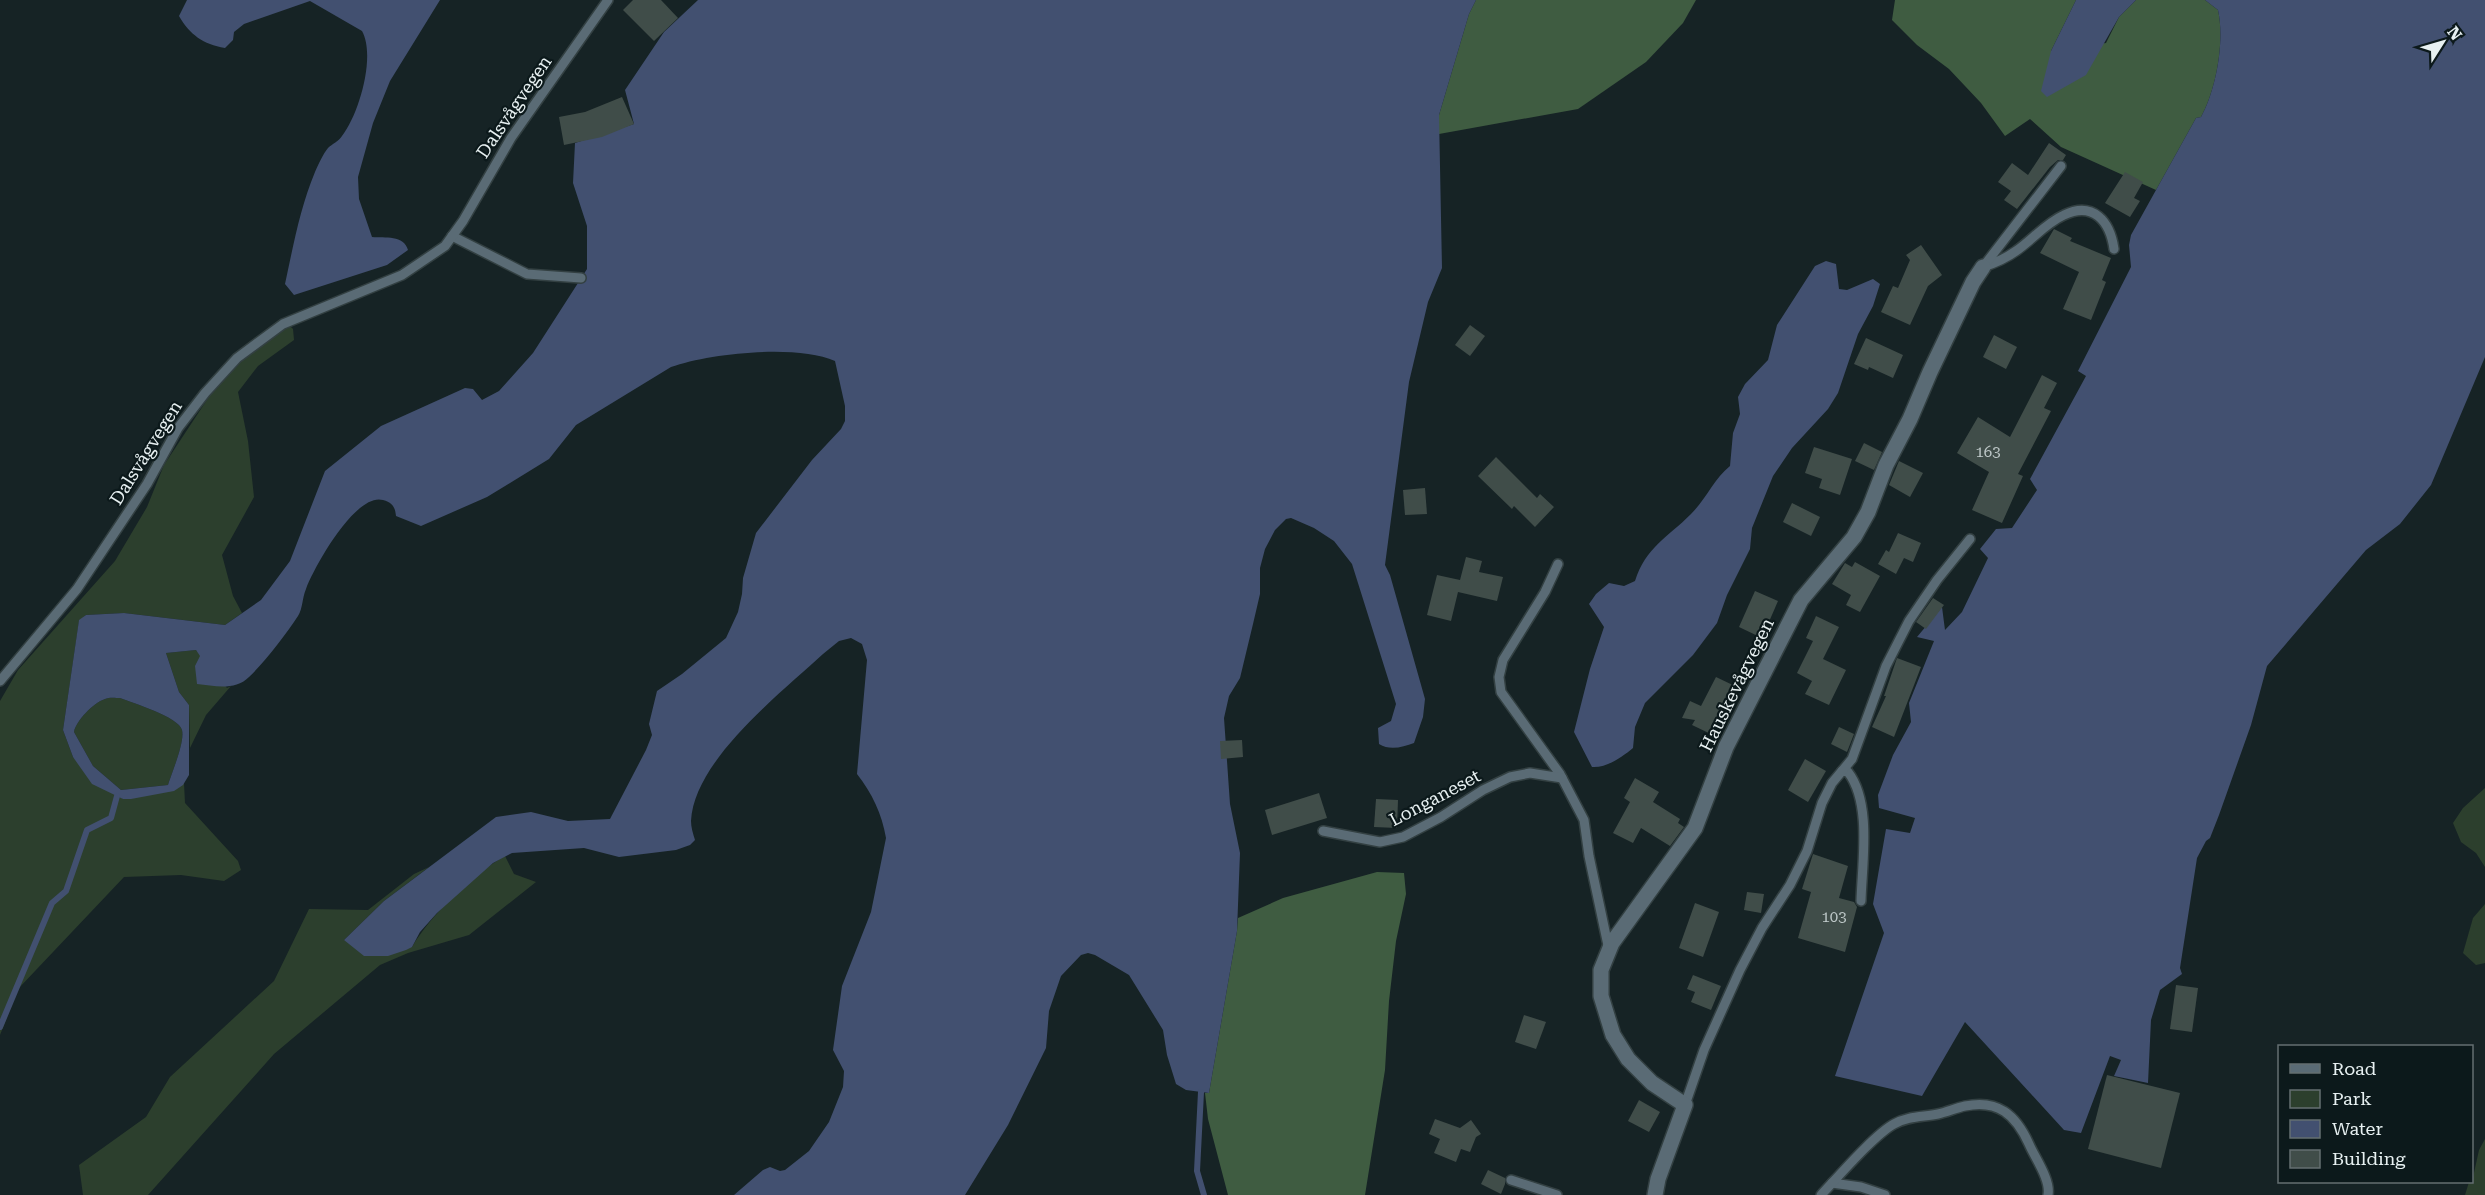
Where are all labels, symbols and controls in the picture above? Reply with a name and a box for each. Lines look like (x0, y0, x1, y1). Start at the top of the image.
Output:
north arrow (2413, 12, 2473, 72)
text: N (2443, 23, 2466, 44)
street label: Dalsvågvegen (472, 51, 556, 162)
street label: Dalsvågvegen (105, 396, 186, 509)
house number: 163 (1975, 443, 2001, 461)
street label: Hauskevågvegen (1695, 614, 1778, 755)
street label: Longaneset (1386, 765, 1484, 830)
house number: 103 (1821, 908, 1847, 926)
legend (2278, 1045, 2473, 1183)
text: Road (2332, 1058, 2377, 1079)
text: Park (2332, 1088, 2372, 1109)
text: Water (2332, 1118, 2383, 1139)
text: Building (2332, 1148, 2406, 1169)

